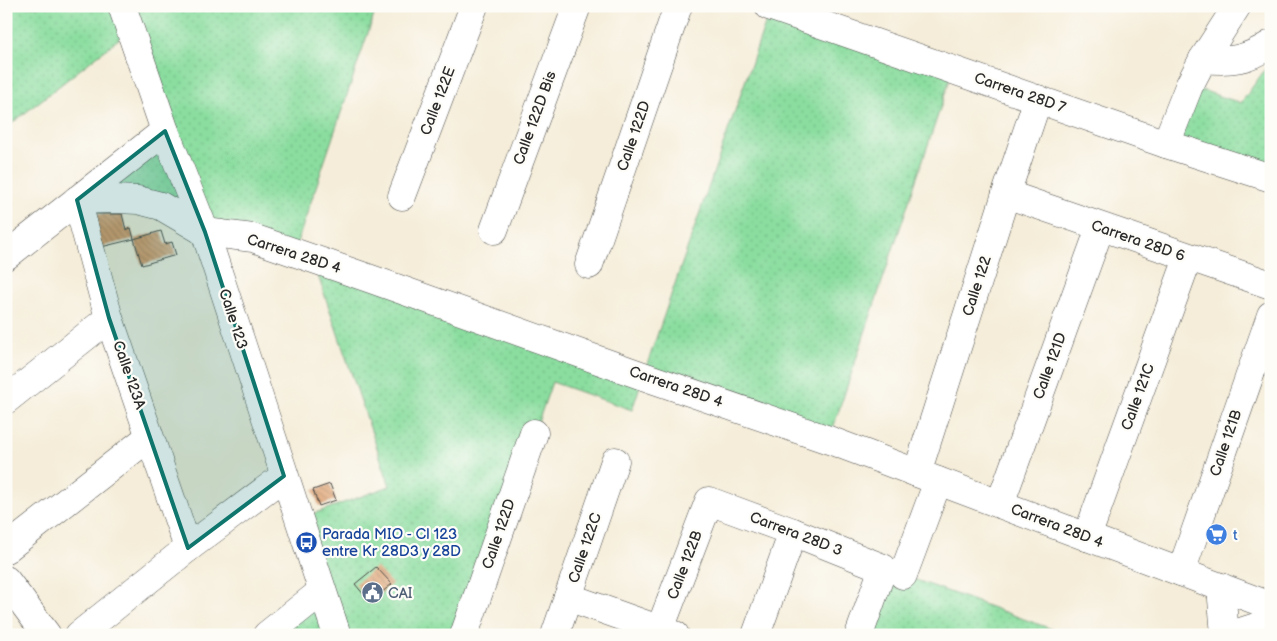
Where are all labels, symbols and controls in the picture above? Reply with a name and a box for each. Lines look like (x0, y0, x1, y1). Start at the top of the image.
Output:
street label: Calle 122E (416, 64, 460, 138)
street label: Calle 122D Bis (509, 68, 561, 167)
street label: Carrera 28D 7 (972, 68, 1069, 118)
street label: Calle 122D (613, 98, 655, 174)
street label: Carrera 28D 6 (1089, 216, 1187, 266)
street label: Carrera 28D 4 (244, 230, 344, 278)
street label: Calle 122 (958, 253, 996, 319)
street label: Calle 123 (214, 286, 252, 352)
street label: Calle 121D (1029, 330, 1071, 402)
street label: Calle 123A (108, 338, 150, 413)
street label: Calle 121C (1117, 361, 1159, 433)
street label: Carrera 28D 4 (627, 362, 725, 412)
street label: Calle 121B (1206, 407, 1246, 479)
street label: Calle 122D (478, 496, 520, 572)
street label: Carrera 28D 4 (1008, 500, 1106, 552)
street label: Carrera 28D 3 (747, 508, 845, 560)
street label: Calle 122C (564, 510, 606, 586)
supermarket icon: t (1205, 523, 1229, 547)
place label: Parada MIO - Cl 123 entre Kr 28D3 y 28D (322, 525, 461, 561)
place label: t (1233, 526, 1238, 545)
street label: Calle 122B (663, 528, 707, 602)
bus stop icon: Parada MIO - Cl 123 entre Kr 28D3 y 28D (294, 531, 318, 555)
public building icon: CAI (360, 581, 384, 605)
place label: CAI (388, 584, 413, 603)

